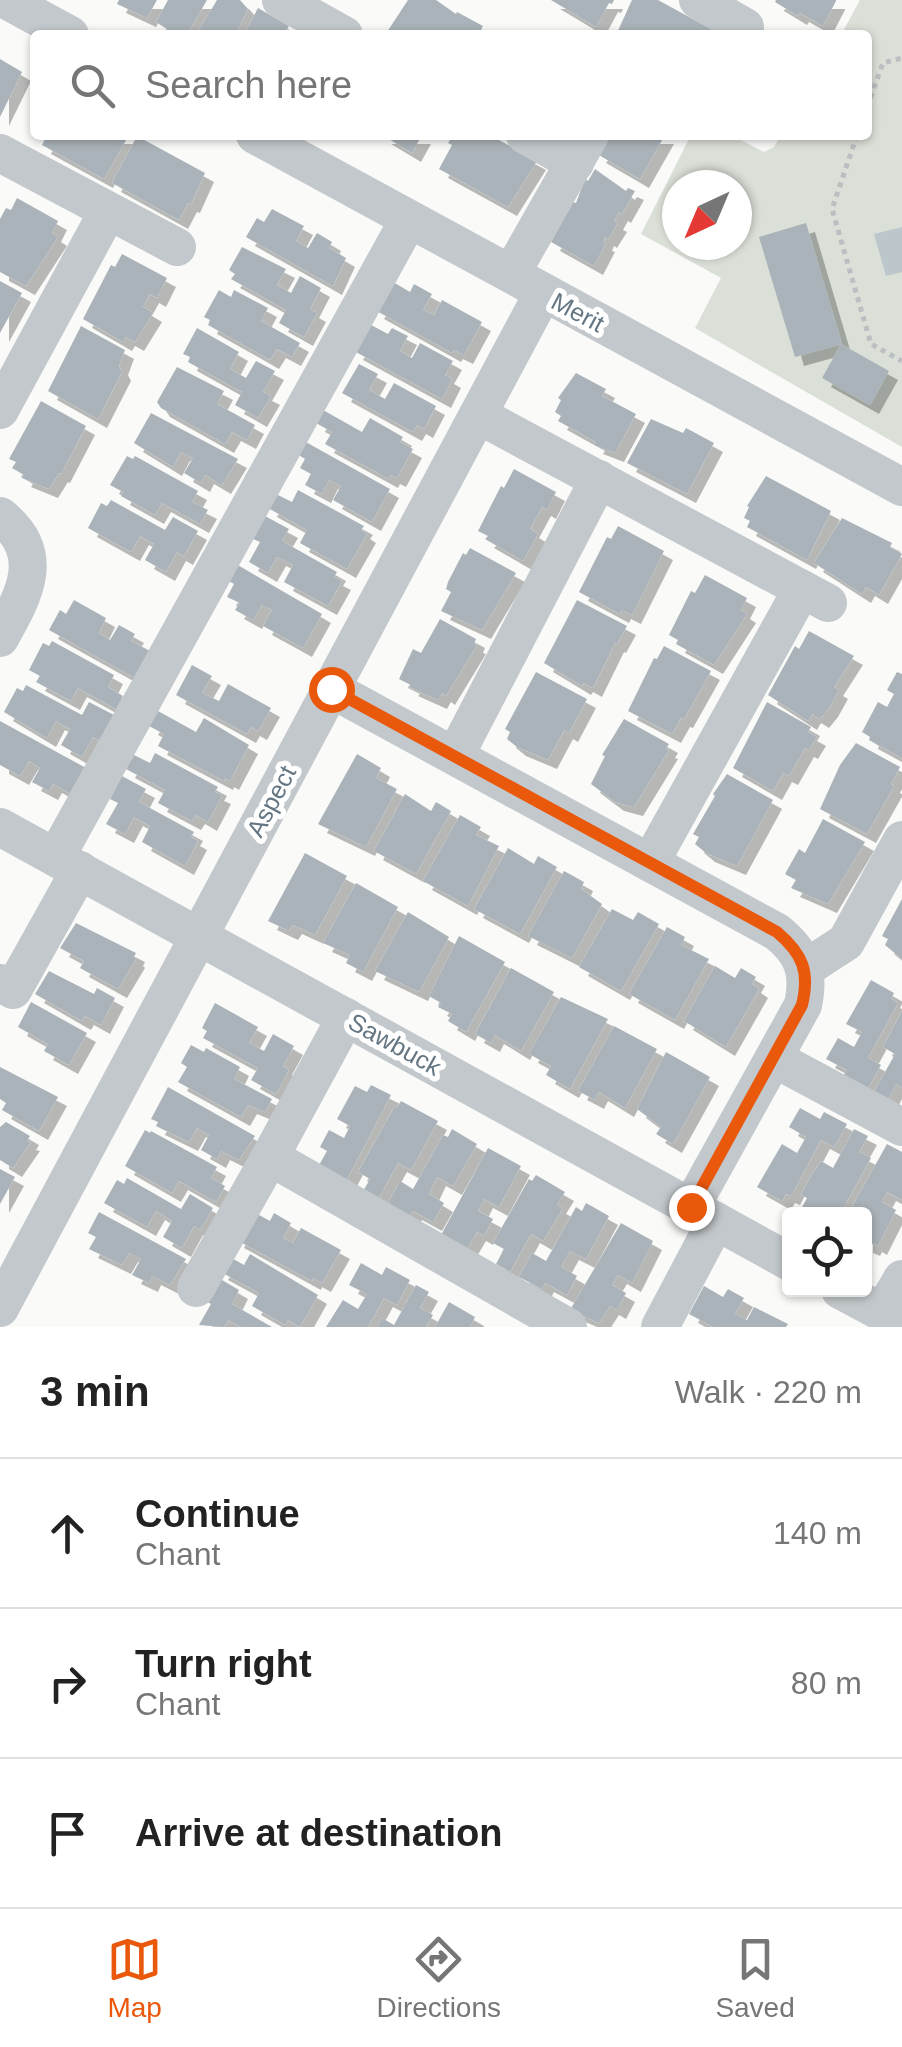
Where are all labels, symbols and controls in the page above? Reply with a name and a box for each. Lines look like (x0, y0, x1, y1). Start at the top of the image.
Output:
search box (30, 30, 872, 140)
icon: search (65, 58, 120, 113)
text: Search here (145, 64, 352, 106)
north arrow (662, 170, 752, 260)
street label: Merit (547, 287, 609, 337)
route start (309, 667, 355, 713)
street label: Aspect (241, 761, 301, 841)
street label: Sawbuck (344, 1007, 447, 1081)
route end (669, 1185, 715, 1231)
map controls (782, 1207, 872, 1297)
button: locate (782, 1207, 872, 1297)
text: 3 min (40, 1368, 150, 1415)
text: Walk · 220 m (675, 1374, 862, 1410)
text: Continue (135, 1493, 300, 1535)
icon: ahead (40, 1506, 95, 1561)
text: 140 m (773, 1515, 862, 1551)
text: Chant (135, 1536, 220, 1572)
text: Turn right (135, 1643, 312, 1685)
icon: right (40, 1656, 95, 1711)
text: 80 m (791, 1665, 862, 1701)
text: Chant (135, 1686, 220, 1722)
icon: arrive (40, 1806, 95, 1861)
text: Arrive at destination (135, 1812, 502, 1854)
tab: Map (107, 1932, 162, 2024)
tab: Directions (377, 1932, 501, 2024)
tab: Saved (715, 1932, 795, 2024)

